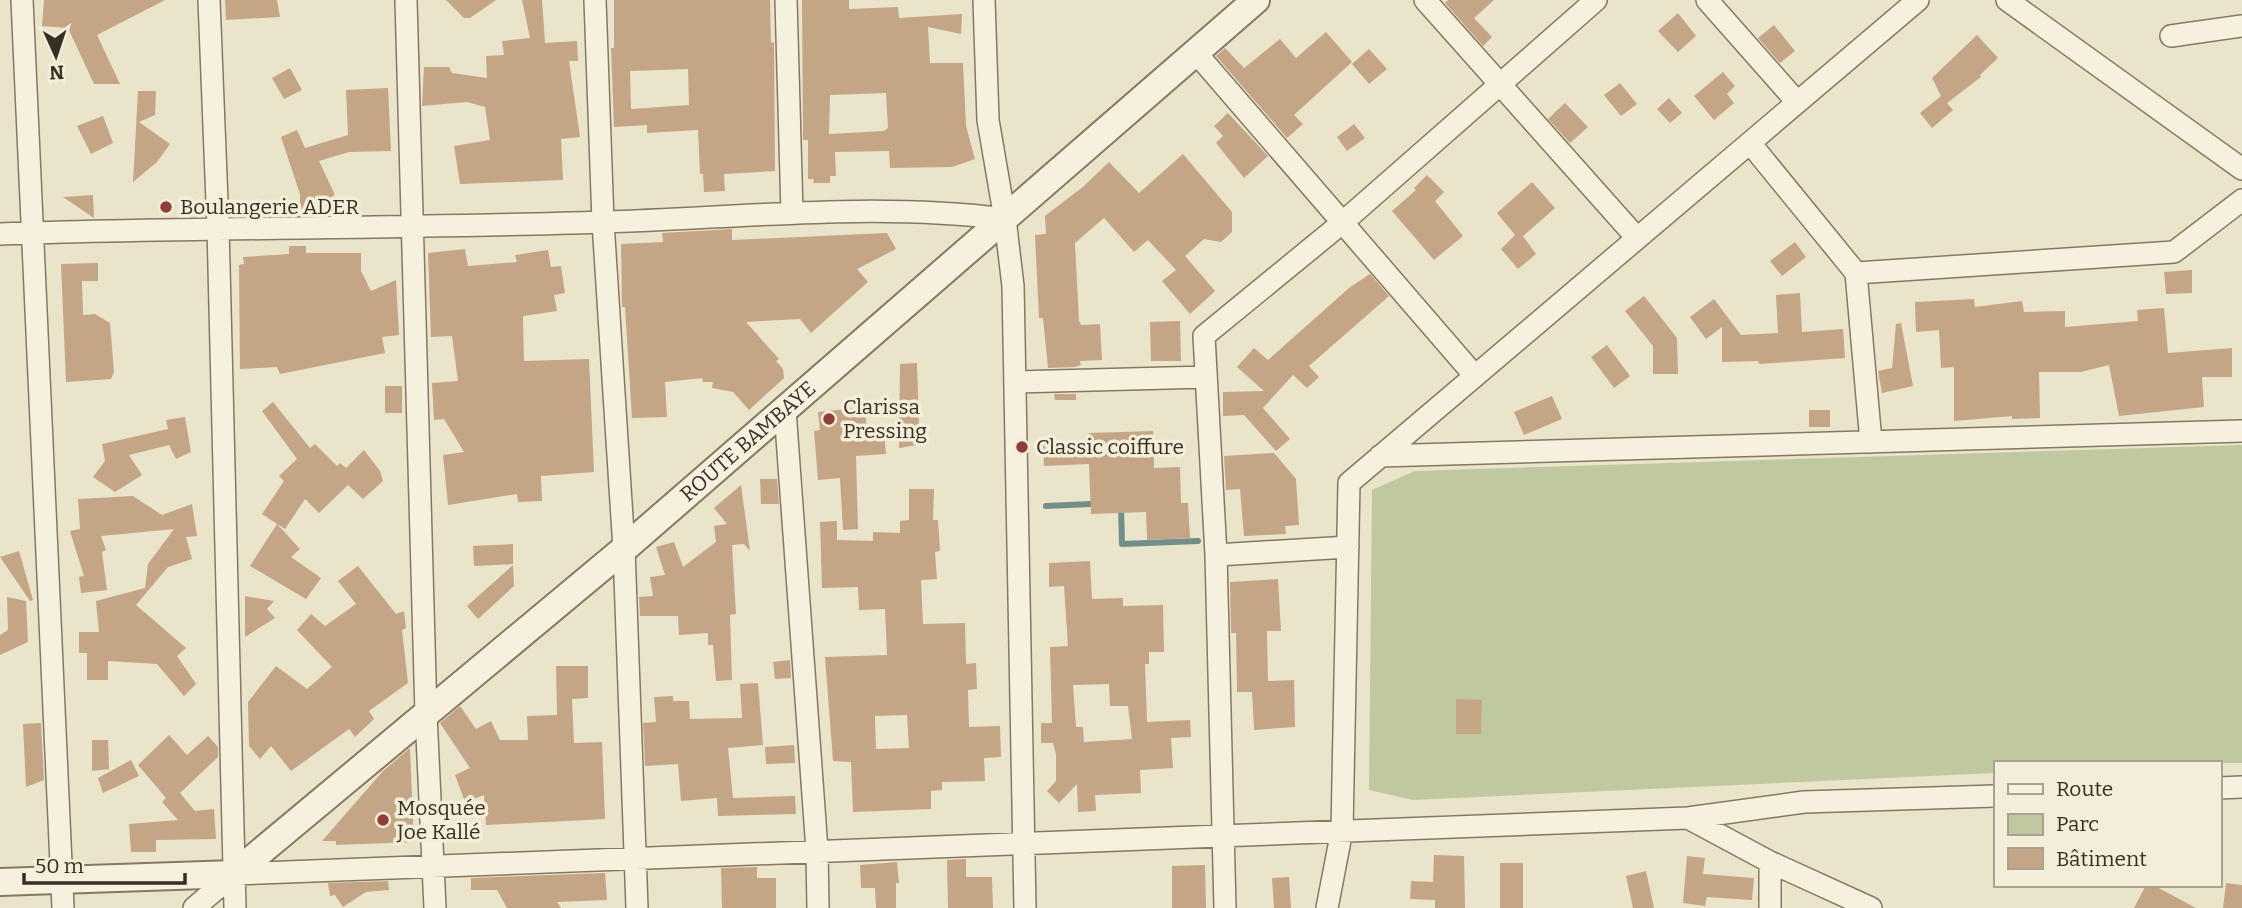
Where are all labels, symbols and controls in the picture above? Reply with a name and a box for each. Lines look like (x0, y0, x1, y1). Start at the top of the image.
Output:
north arrow (21, 21, 91, 91)
text: N (49, 61, 65, 84)
place label: Boulangerie ADER (180, 194, 359, 220)
marker: Boulangerie ADER (158, 199, 174, 215)
street label: ROUTE BAMBAYE (675, 375, 821, 507)
place label: Clarissa Pressing (843, 394, 927, 444)
marker: Clarissa Pressing (821, 411, 837, 427)
place label: Classic coiffure (1036, 434, 1184, 460)
marker: Classic coiffure (1014, 439, 1030, 455)
legend (1994, 761, 2221, 887)
text: Route (2056, 776, 2113, 802)
place label: Mosquée Joe Kallé (396, 795, 486, 845)
text: Parc (2056, 811, 2099, 837)
marker: Mosquée Joe Kallé (375, 812, 391, 828)
scale bar (24, 842, 186, 886)
text: Bâtiment (2056, 846, 2147, 872)
text: 50 m (35, 853, 84, 879)

